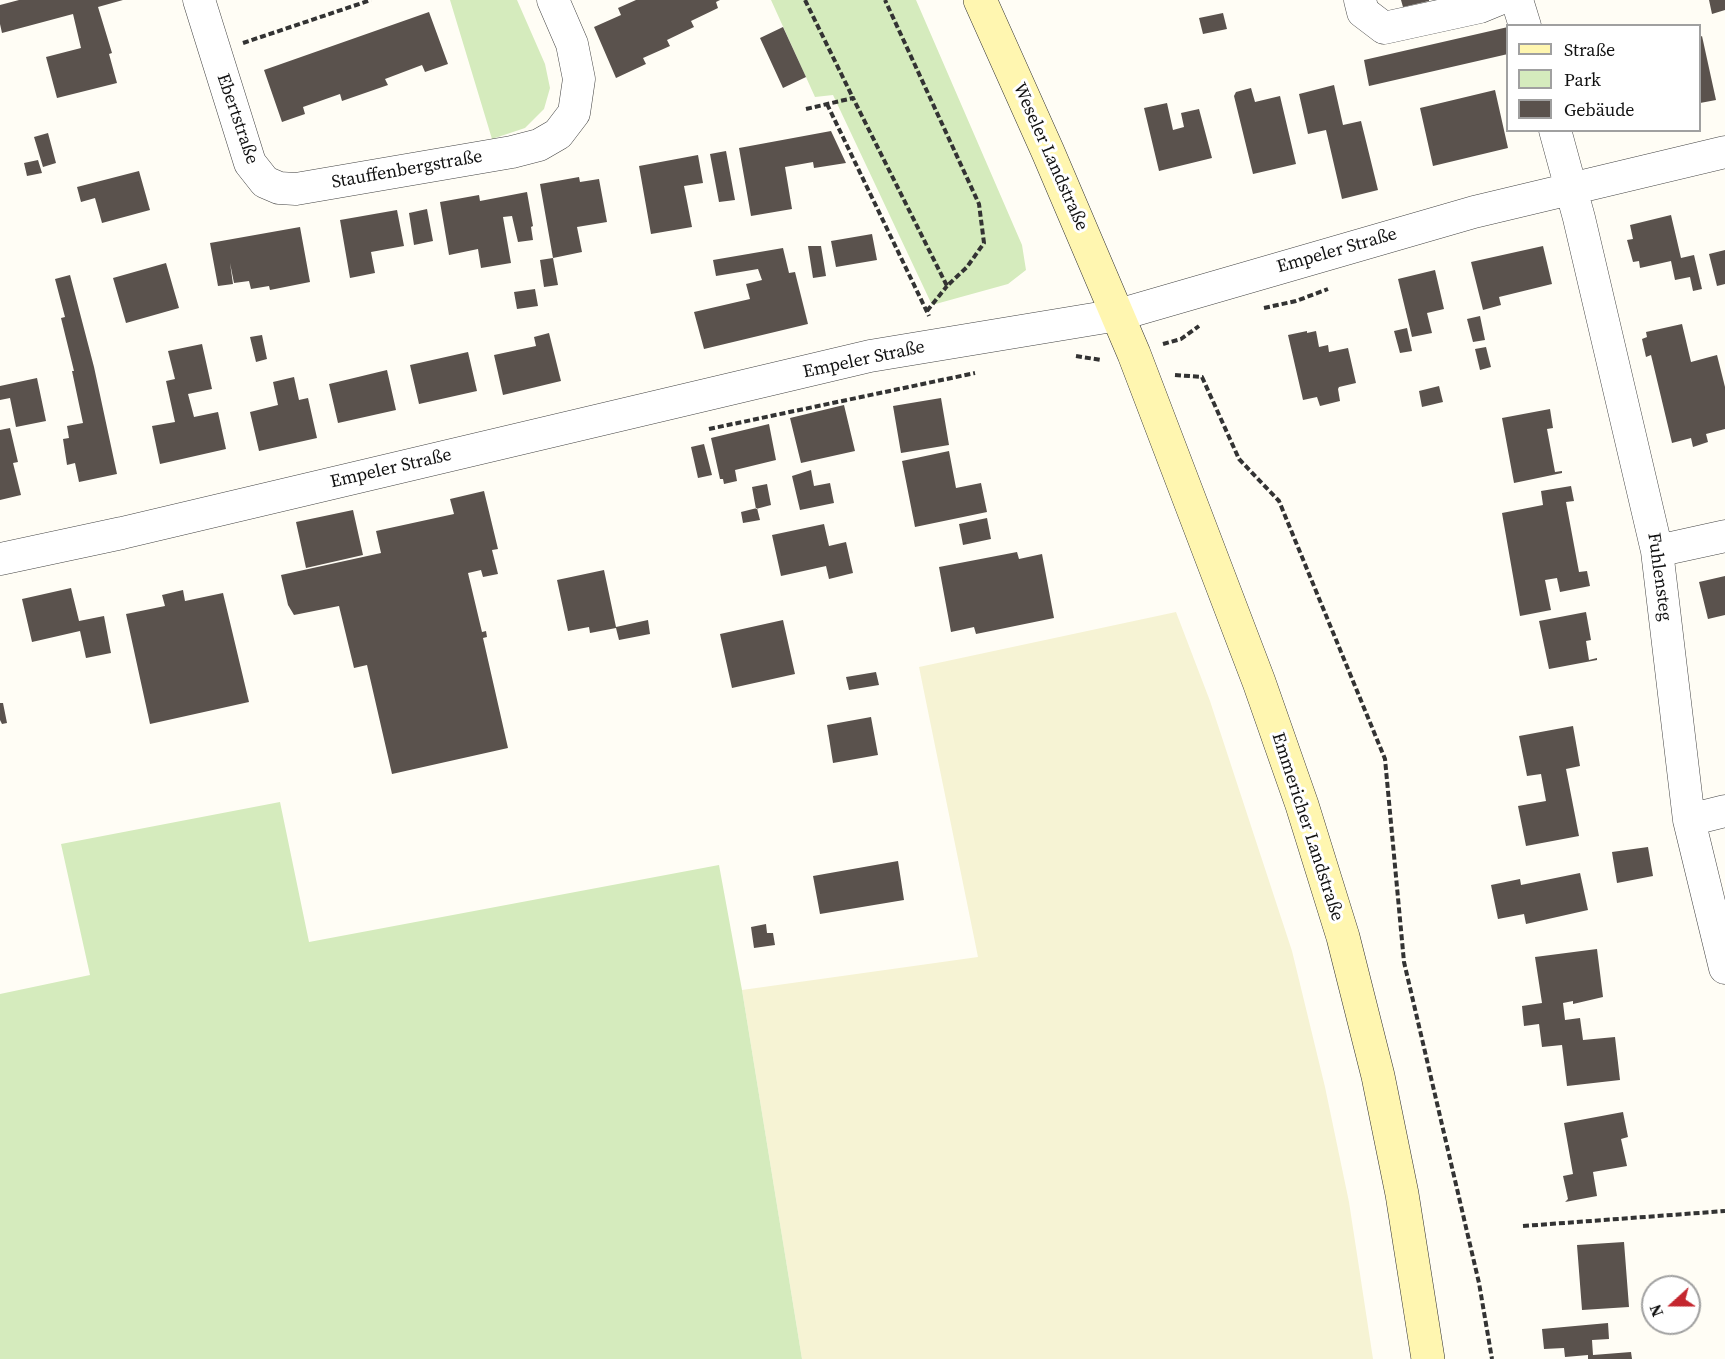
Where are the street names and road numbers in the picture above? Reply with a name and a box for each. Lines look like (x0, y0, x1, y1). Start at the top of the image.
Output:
street label: Ebertstraße (211, 71, 263, 167)
street label: Weseler Landstraße (1008, 80, 1092, 234)
street label: Stauffenbergstraße (330, 146, 484, 194)
street label: Empeler Straße (1274, 224, 1400, 278)
street label: Empeler Straße (801, 337, 927, 383)
street label: Empeler Straße (328, 445, 454, 493)
street label: Fuhlensteg (1642, 531, 1676, 623)
street label: Emmericher Landstraße (1266, 730, 1348, 924)

